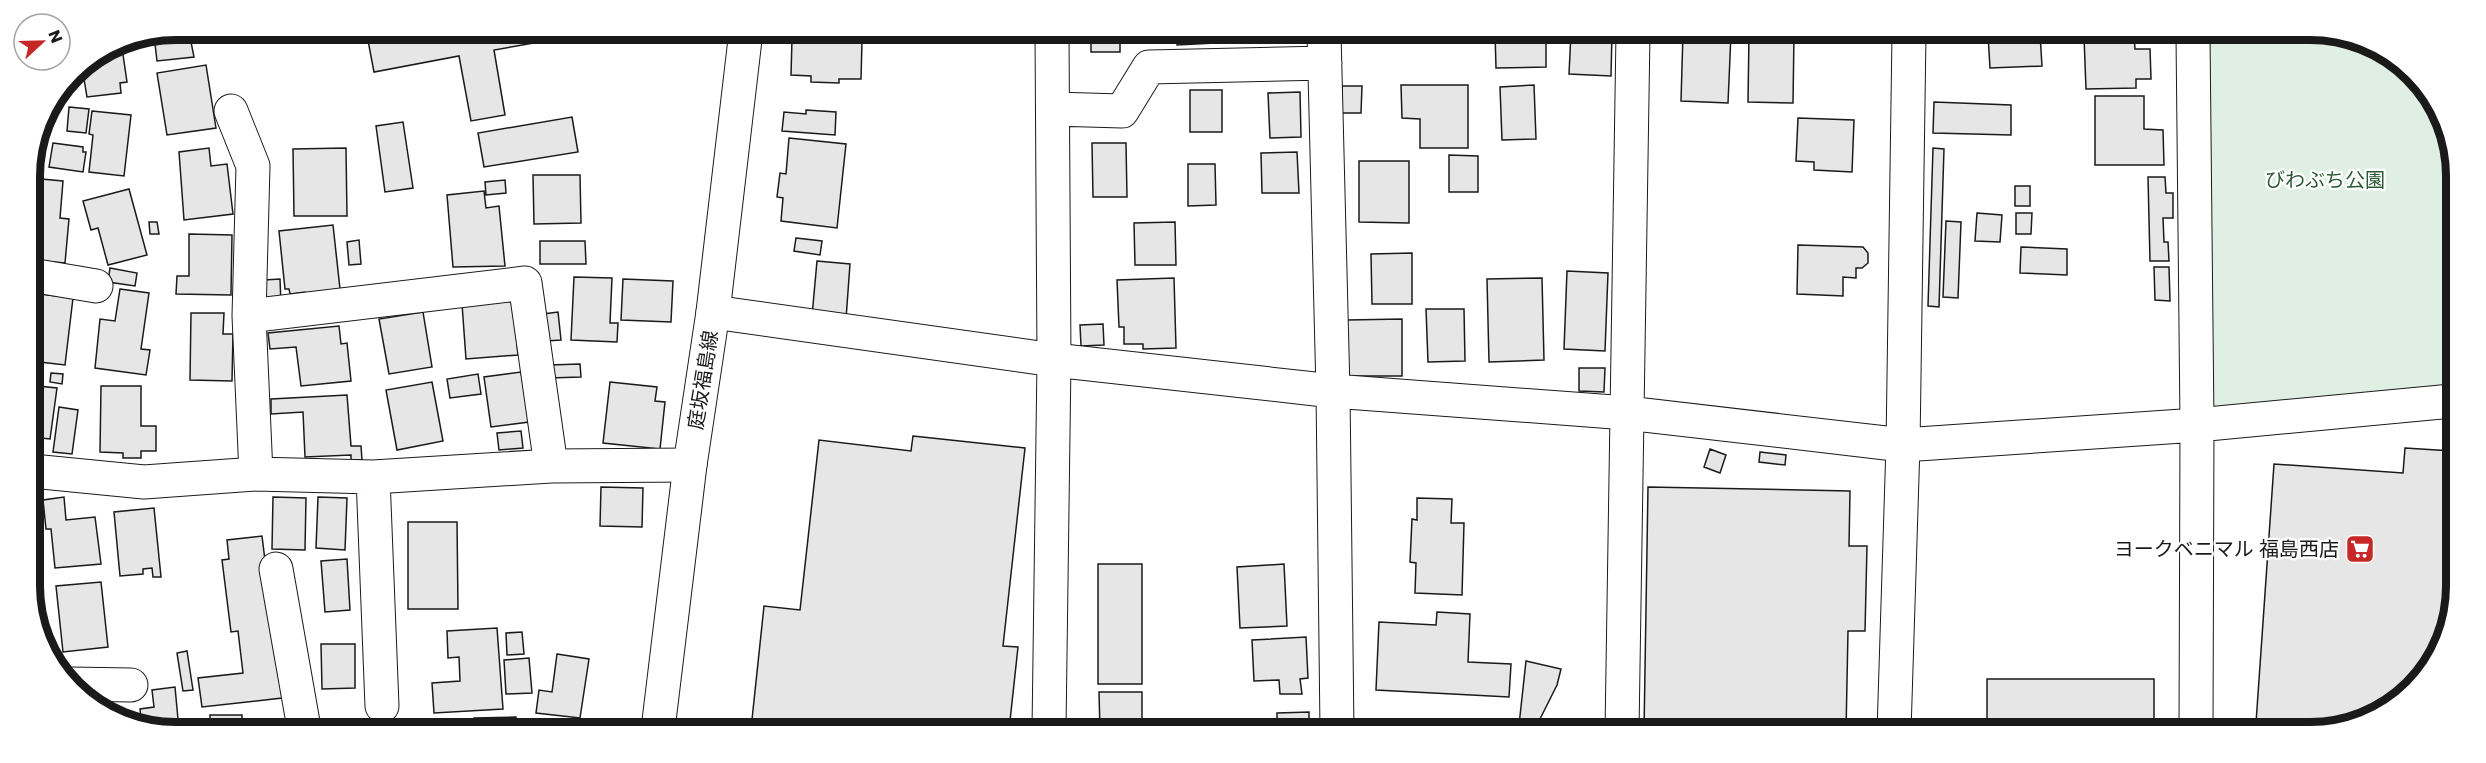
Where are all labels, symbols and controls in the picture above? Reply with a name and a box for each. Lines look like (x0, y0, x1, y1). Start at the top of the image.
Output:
north arrow (12, 12, 72, 72)
text: N (43, 27, 68, 46)
park label: びわぶち公園 (2265, 166, 2385, 194)
street label: 庭坂福島線 (681, 328, 725, 432)
supermarket icon: ヨークベニマル 福島西店 (2344, 533, 2376, 565)
place label: ヨークベニマル 福島西店 (2114, 535, 2339, 563)

